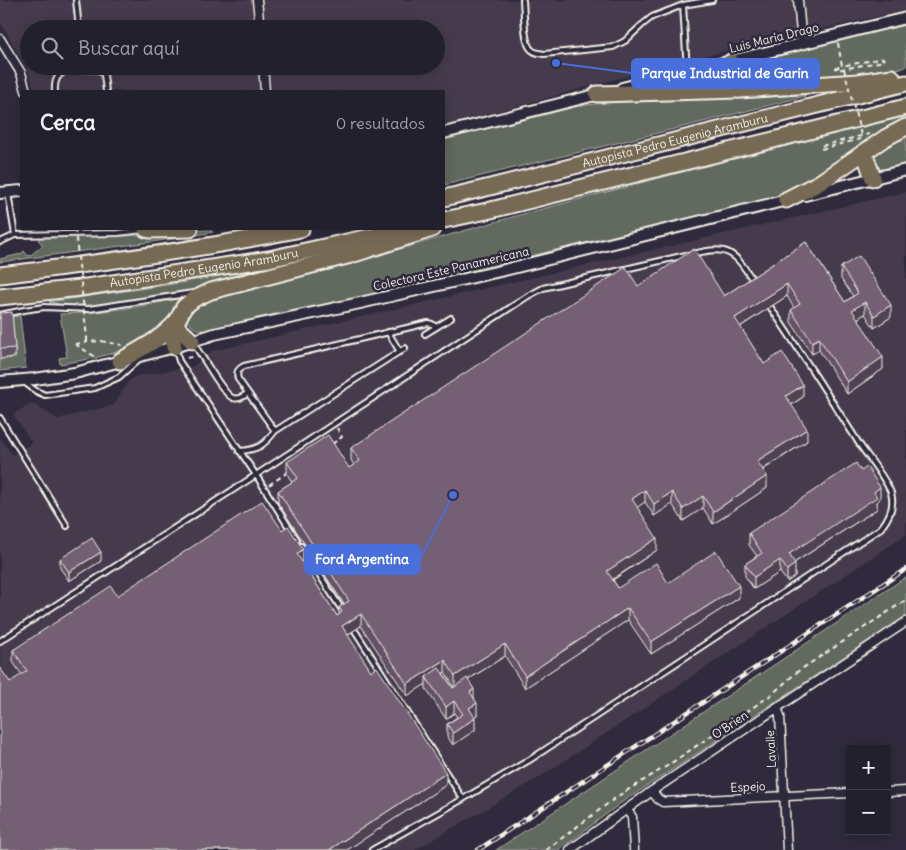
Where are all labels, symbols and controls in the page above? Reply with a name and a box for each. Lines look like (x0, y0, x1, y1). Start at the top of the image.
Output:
street label: Luis María Drago (728, 19, 820, 56)
search box (20, 20, 445, 75)
icon: search (38, 34, 66, 62)
text: Buscar aquí (78, 36, 179, 60)
callout: Parque Industrial de Garín (632, 59, 819, 88)
text: Parque Industrial de Garín (641, 64, 809, 82)
text: Cerca (40, 109, 95, 136)
street label: Autopista Pedro Eugenio Aramburu (581, 110, 769, 171)
text: 0 resultados (336, 113, 425, 133)
street label: Colectora Este Panamericana (371, 243, 530, 294)
street label: Autopista Pedro Eugenio Aramburu (109, 245, 299, 290)
callout: Ford Argentina (305, 545, 420, 574)
text: Ford Argentina (315, 550, 409, 568)
street label: O'Brien (709, 707, 751, 742)
street label: Lavalle (762, 730, 779, 768)
map controls (846, 745, 891, 835)
button: + (846, 745, 891, 790)
street label: Espejo (730, 778, 766, 795)
button: − (846, 790, 891, 835)

